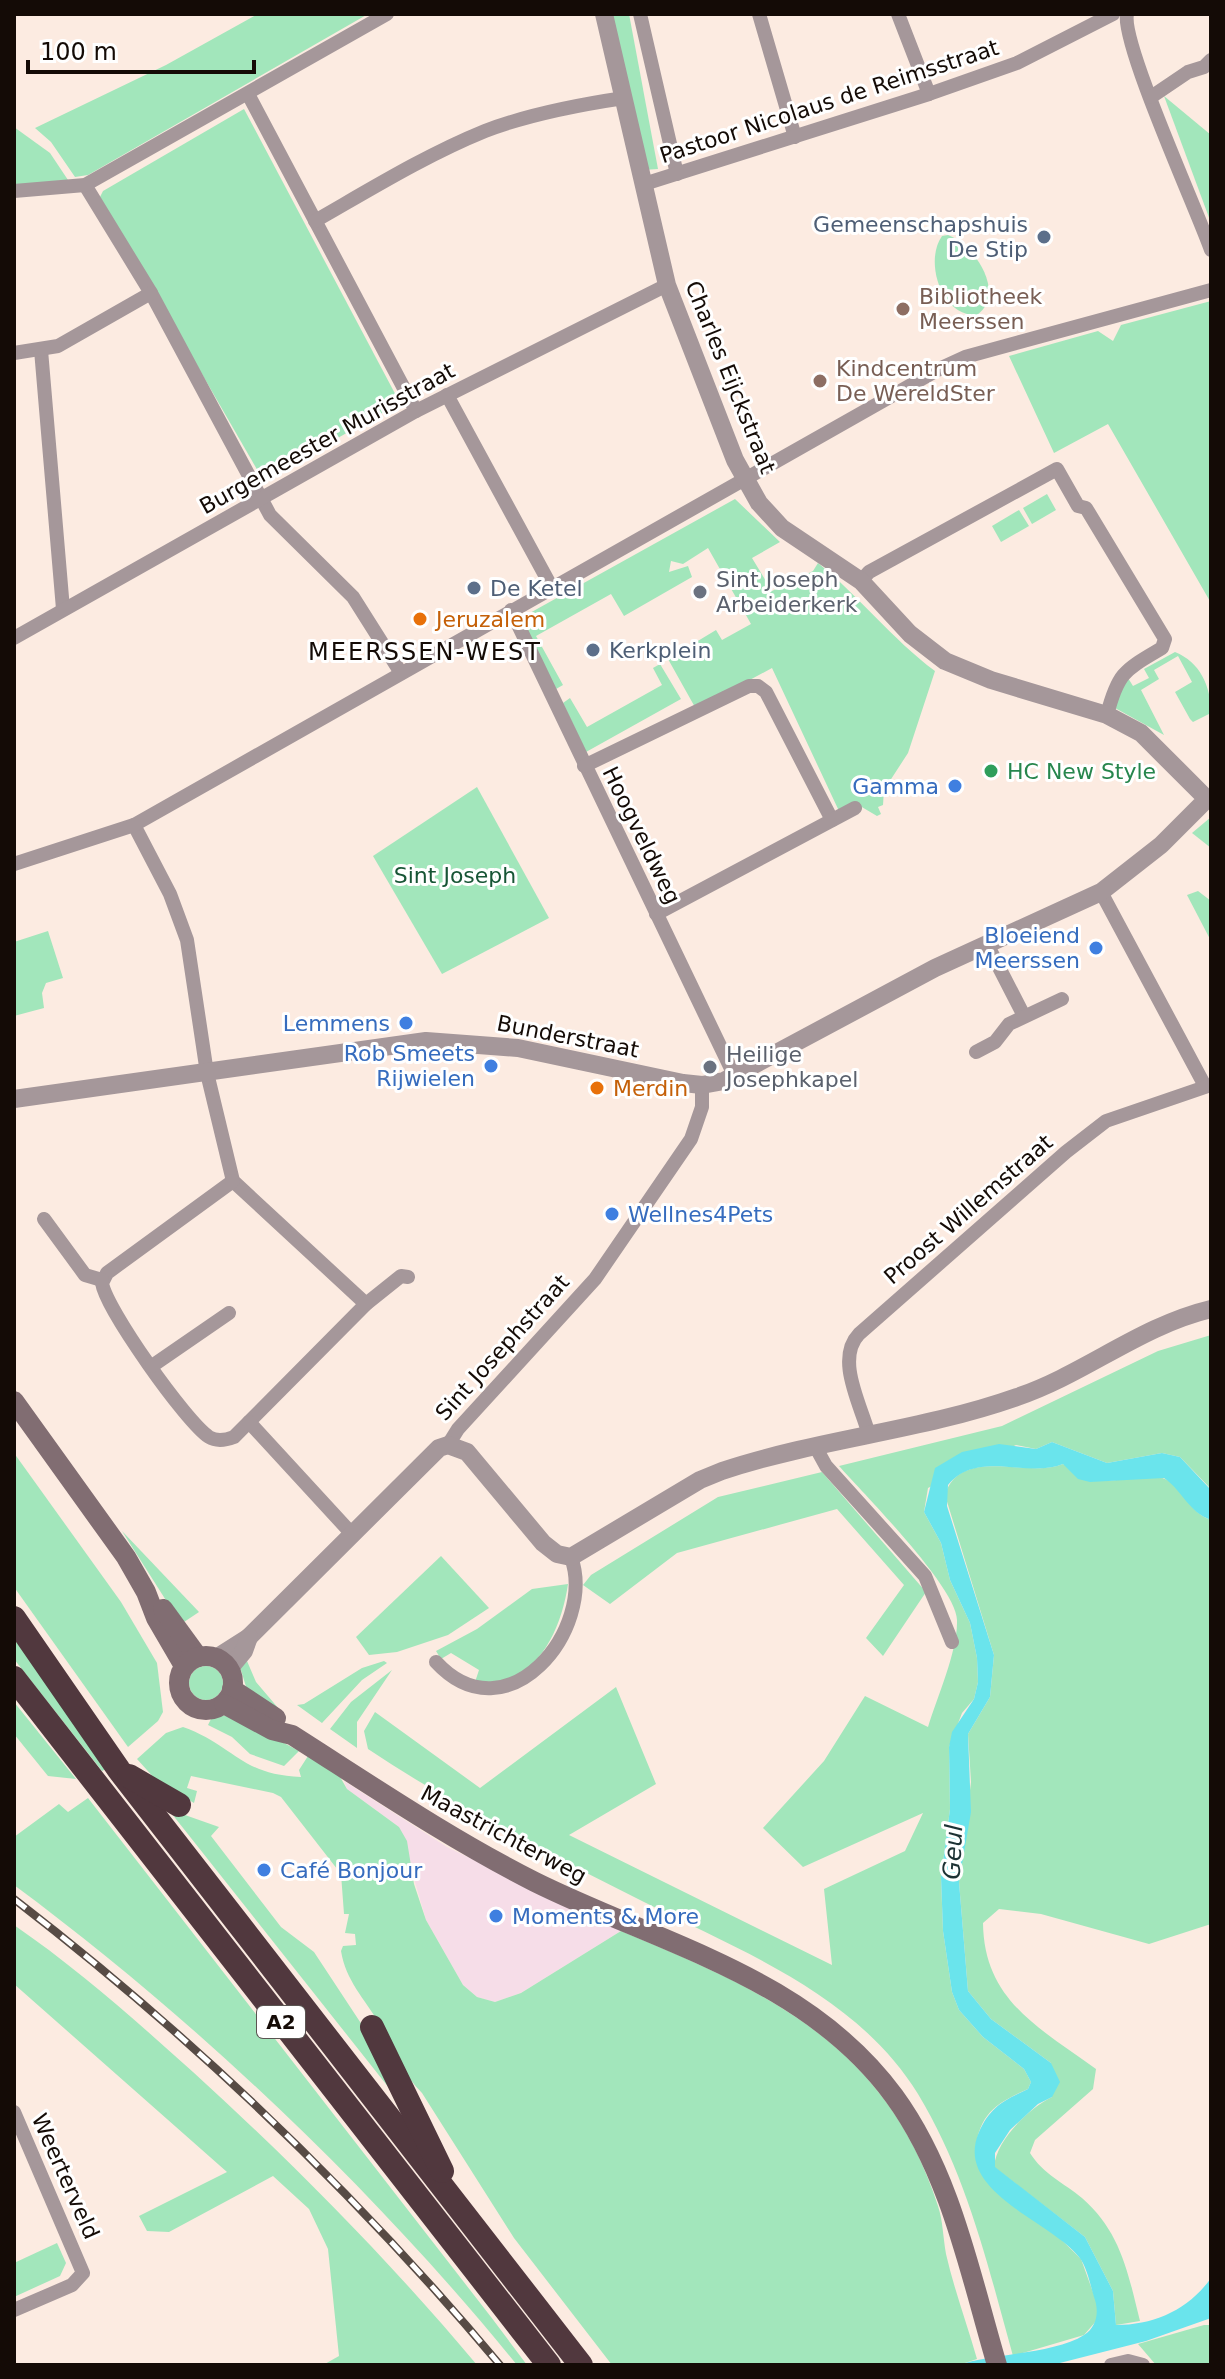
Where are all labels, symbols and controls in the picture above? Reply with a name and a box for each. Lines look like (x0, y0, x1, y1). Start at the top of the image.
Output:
scale bar (28, 24, 254, 74)
street label: Pastoor Nicolaus de Reimsstraat (656, 35, 1002, 168)
text: 100 m (40, 38, 117, 66)
place label: Gemeenschapshuis De Stip (813, 212, 1028, 262)
marker: Gemeenschapshuis De Stip (1035, 228, 1053, 246)
street label: Charles Eijckstraat (680, 277, 781, 478)
place label: Bibliotheek Meerssen (919, 284, 1042, 334)
marker: Bibliotheek Meerssen (894, 300, 912, 318)
place label: Kindcentrum De WereldSter (836, 356, 996, 406)
street label: Burgemeester Murisstraat (195, 358, 459, 519)
marker: Kindcentrum De WereldSter (811, 372, 829, 390)
place label: Sint Joseph Arbeiderkerk (716, 567, 858, 617)
place label: De Ketel (490, 576, 583, 601)
marker: De Ketel (465, 579, 483, 597)
marker: Sint Joseph Arbeiderkerk (691, 583, 709, 601)
place label: Jeruzalem (434, 607, 545, 632)
marker: Jeruzalem (411, 610, 429, 628)
district label: MEERSSEN-WEST (308, 638, 542, 666)
place label: Kerkplein (609, 638, 711, 663)
marker: Kerkplein (584, 641, 602, 659)
place label: HC New Style (1007, 759, 1156, 784)
marker: HC New Style (982, 762, 1000, 780)
street label: Hoogveldweg (598, 763, 686, 908)
place label: Gamma (852, 774, 939, 799)
marker: Gamma (946, 777, 964, 795)
park label: Sint Joseph (394, 863, 516, 888)
place label: Bloeiend Meerssen (975, 923, 1080, 973)
marker: Bloeiend Meerssen (1087, 939, 1105, 957)
street label: Bunderstraat (495, 1010, 641, 1063)
place label: Lemmens (283, 1011, 390, 1036)
marker: Lemmens (397, 1014, 415, 1032)
place label: Rob Smeets Rijwielen (344, 1041, 475, 1091)
place label: Heilige Josephkapel (724, 1042, 858, 1092)
marker: Rob Smeets Rijwielen (482, 1057, 500, 1075)
marker: Heilige Josephkapel (701, 1058, 719, 1076)
place label: Merdin (613, 1076, 688, 1101)
marker: Merdin (588, 1079, 606, 1097)
street label: Proost Willemstraat (879, 1129, 1058, 1289)
place label: Wellnes4Pets (628, 1202, 773, 1227)
marker: Wellnes4Pets (603, 1205, 621, 1223)
street label: Sint Josephstraat (430, 1269, 575, 1425)
street label: Maastrichterweg (417, 1780, 591, 1889)
water label: Geul (938, 1823, 968, 1880)
place label: Café Bonjour (280, 1858, 423, 1883)
marker: Café Bonjour (255, 1861, 273, 1879)
place label: Moments & More (512, 1904, 699, 1929)
marker: Moments & More (487, 1907, 505, 1925)
road number: A2 (257, 2006, 305, 2038)
street label: Weerterveld (27, 2110, 104, 2243)

